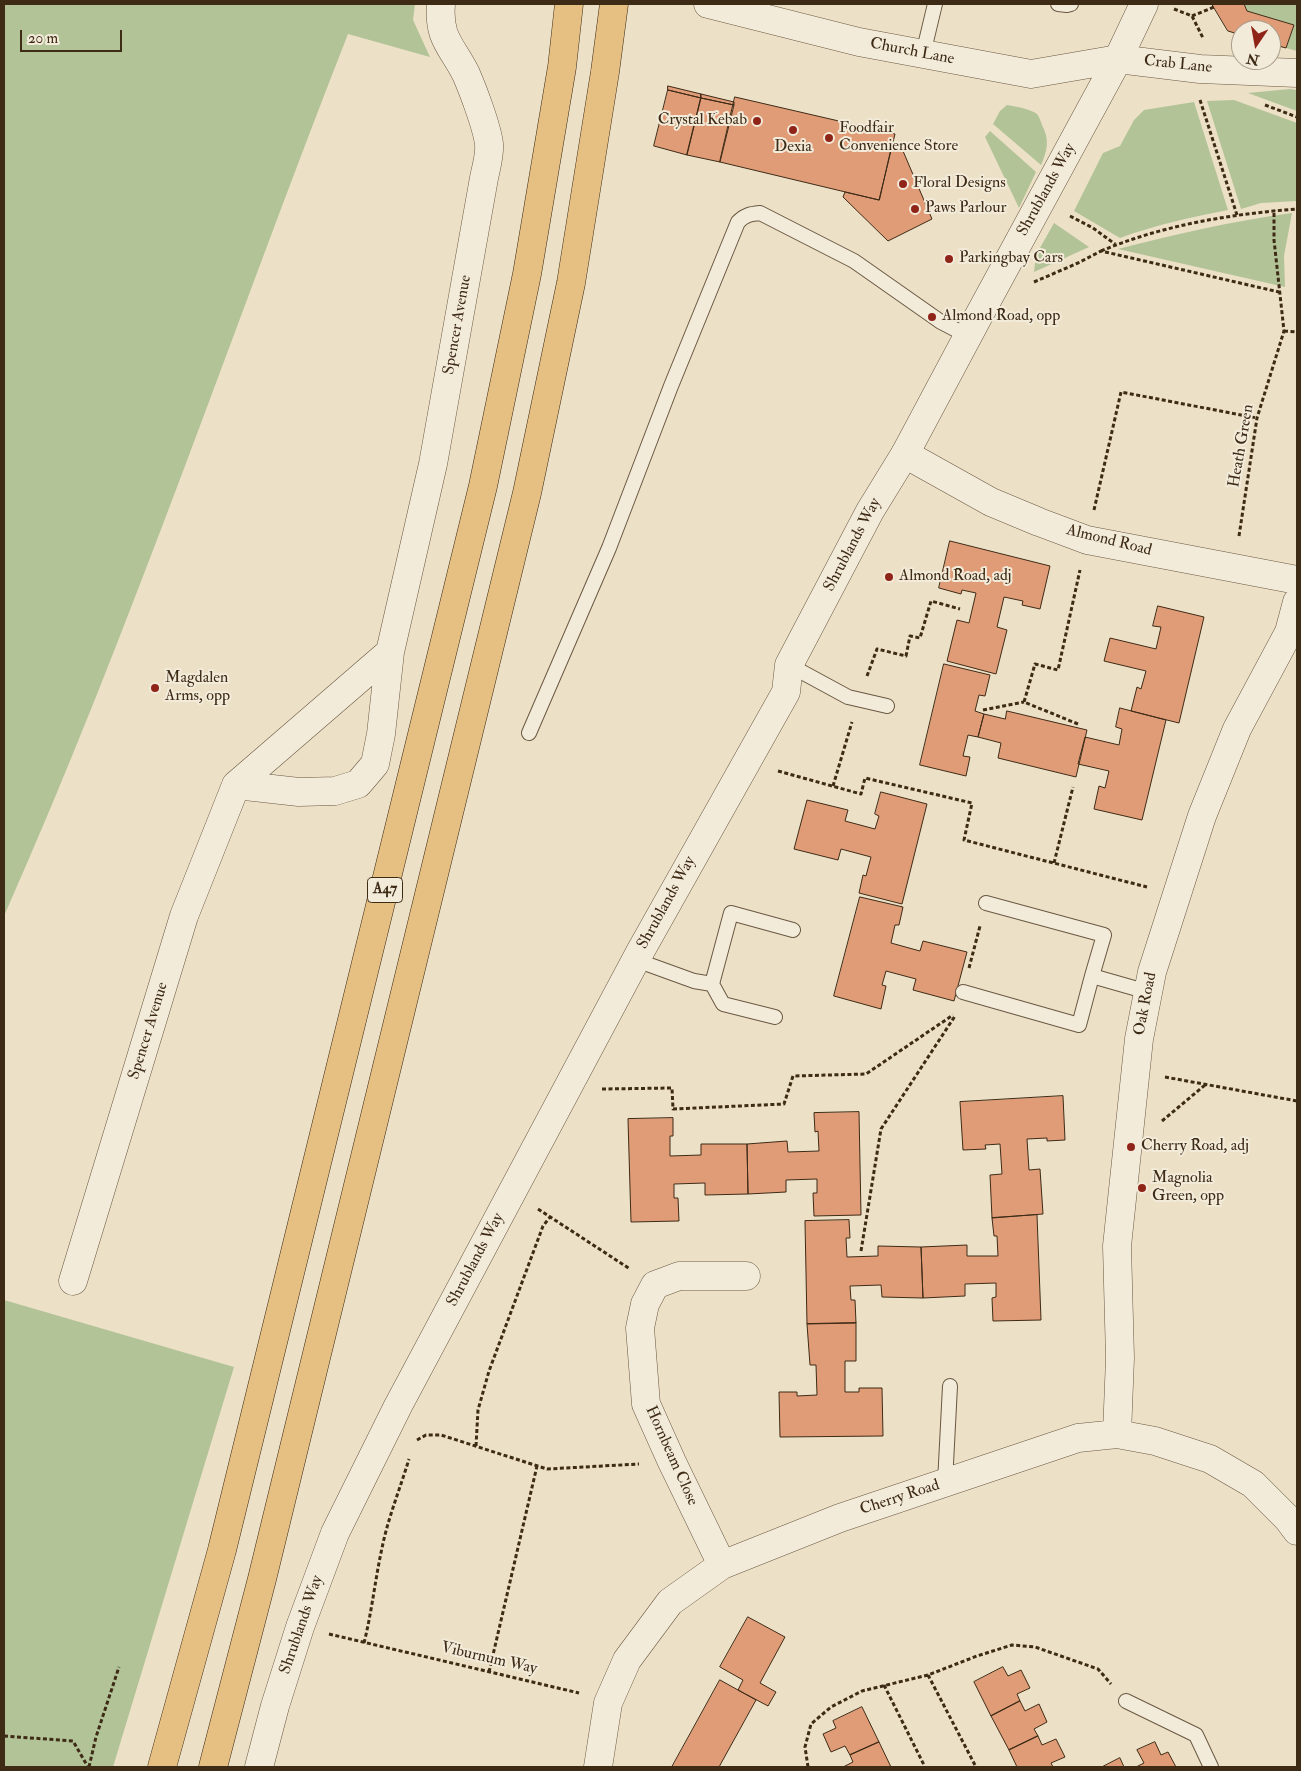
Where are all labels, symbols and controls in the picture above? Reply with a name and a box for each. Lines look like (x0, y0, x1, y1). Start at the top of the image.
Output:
scale bar (22, 20, 125, 52)
north arrow (1231, 20, 1281, 70)
text: 20 m (28, 29, 58, 48)
street label: Church Lane (868, 34, 956, 70)
text: N (1245, 50, 1261, 69)
street label: Crab Lane (1143, 52, 1213, 78)
place label: Crystal Kebab (658, 111, 747, 131)
marker: Crystal Kebab (751, 115, 763, 127)
place label: Foodfair Convenience Store (839, 119, 958, 157)
marker: Dexia (787, 124, 799, 136)
marker: Foodfair Convenience Store (823, 132, 835, 144)
place label: Dexia (774, 138, 812, 158)
street label: Shrublands Way (1014, 140, 1080, 240)
place label: Floral Designs (913, 174, 1006, 194)
marker: Floral Designs (897, 178, 909, 190)
place label: Paws Parlour (925, 199, 1007, 219)
marker: Paws Parlour (909, 203, 921, 215)
place label: Parkingbay Cars (959, 249, 1063, 269)
marker: Parkingbay Cars (943, 253, 955, 265)
street label: Spencer Avenue (440, 274, 476, 376)
place label: Almond Road, opp (942, 307, 1060, 327)
marker: Almond Road, opp (926, 311, 938, 323)
street label: Heath Green (1225, 403, 1259, 489)
street label: Shrublands Way (820, 495, 886, 595)
street label: Almond Road (1064, 521, 1154, 561)
place label: Almond Road, adj (899, 567, 1012, 587)
marker: Almond Road, adj (883, 571, 895, 583)
place label: Magdalen Arms, opp (165, 669, 230, 707)
marker: Magdalen Arms, opp (149, 682, 161, 694)
street label: Shrublands Way (634, 853, 700, 953)
road number: A47 (368, 878, 402, 902)
street label: Oak Road (1130, 971, 1162, 1037)
street label: Spencer Avenue (125, 980, 173, 1082)
place label: Cherry Road, adj (1141, 1137, 1249, 1157)
marker: Cherry Road, adj (1125, 1141, 1137, 1153)
place label: Magnolia Green, opp (1152, 1169, 1224, 1207)
marker: Magnolia Green, opp (1136, 1182, 1148, 1194)
street label: Shrublands Way (443, 1210, 509, 1310)
street label: Hornbeam Close (640, 1403, 702, 1509)
street label: Cherry Road (858, 1476, 942, 1520)
street label: Shrublands Way (276, 1573, 328, 1677)
street label: Viburnum Way (439, 1639, 539, 1679)

